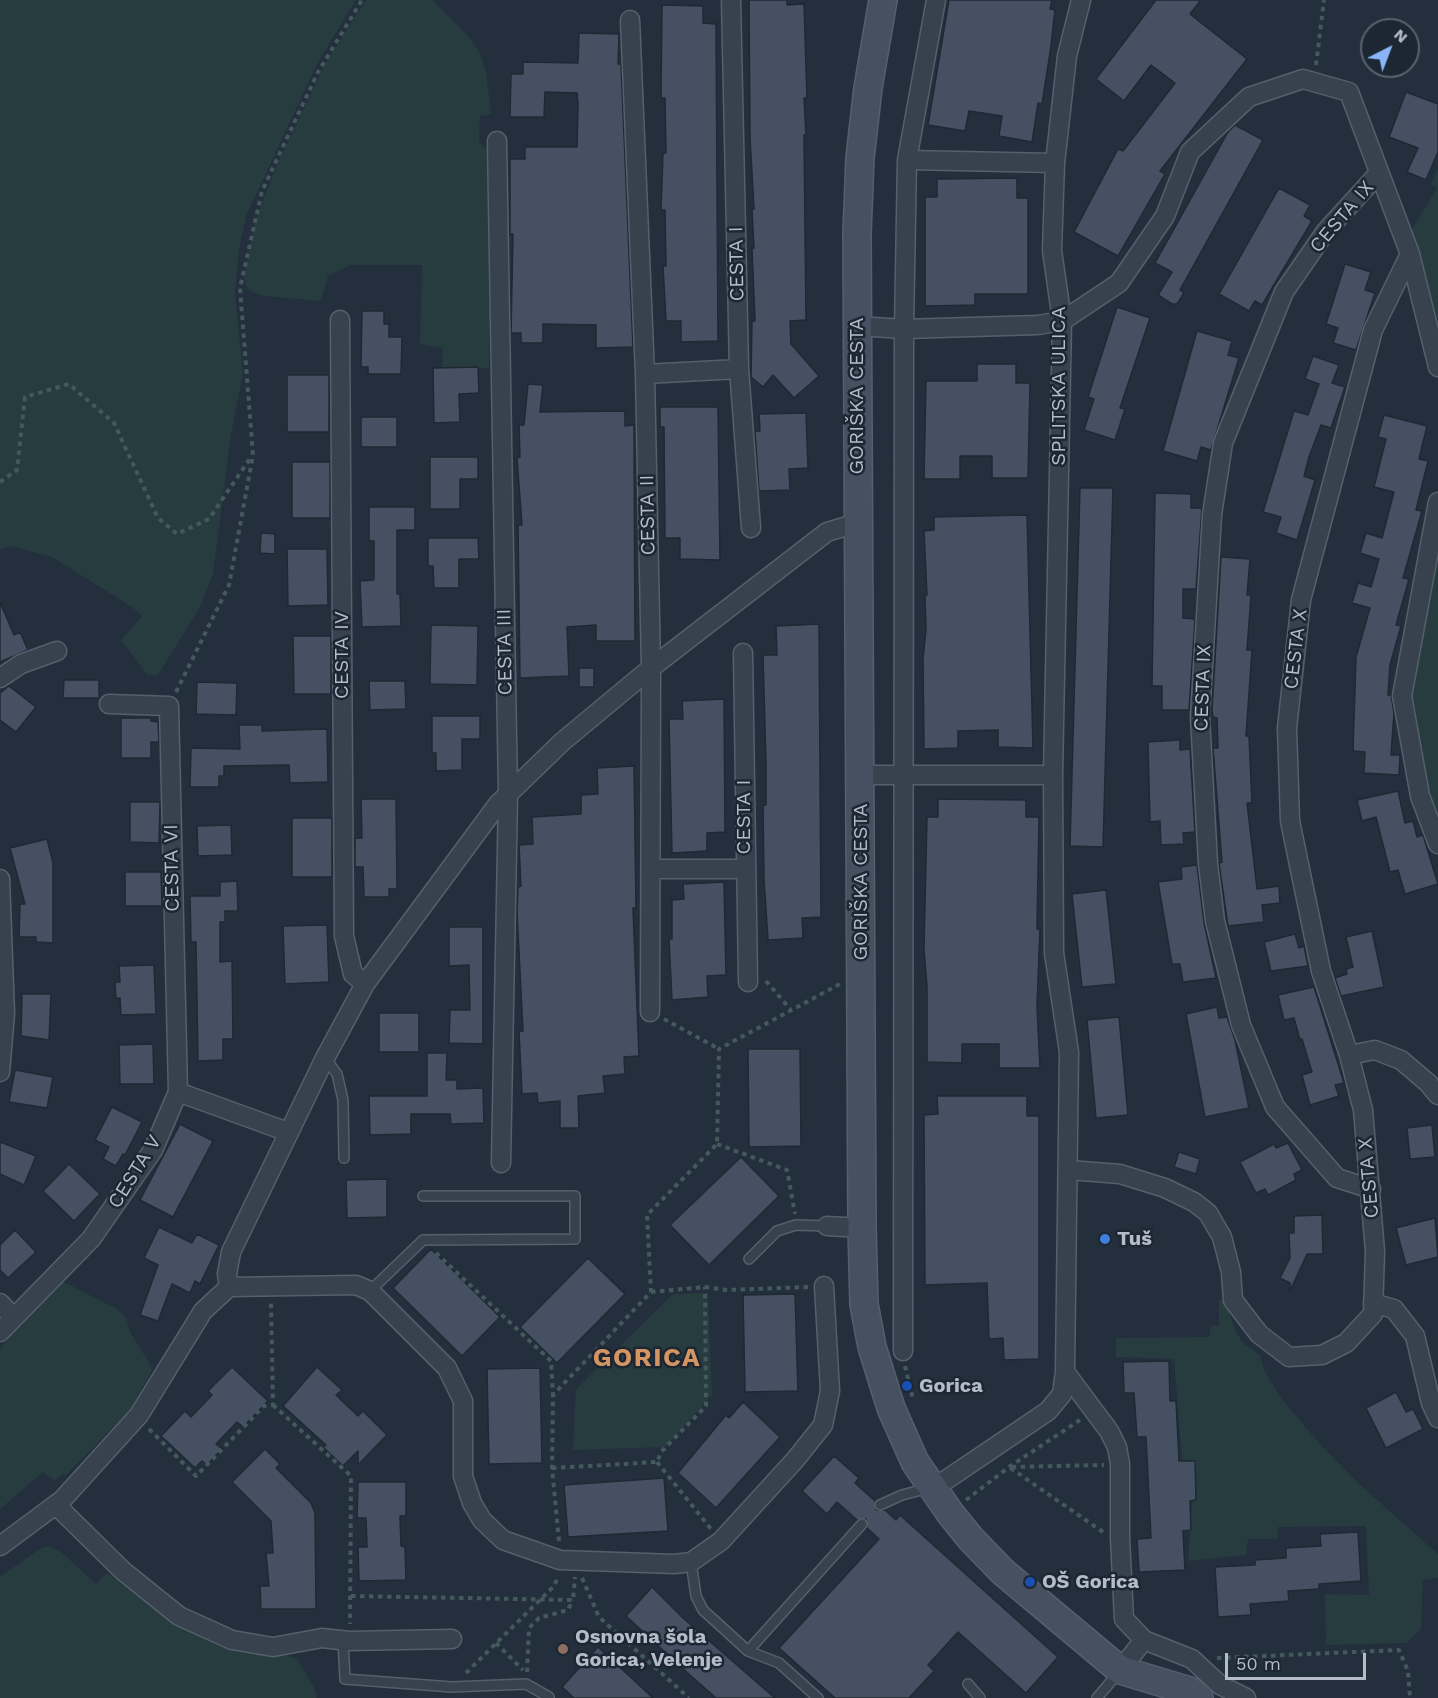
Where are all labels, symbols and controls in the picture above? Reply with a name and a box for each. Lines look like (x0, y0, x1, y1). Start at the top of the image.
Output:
north arrow (1360, 18, 1420, 78)
text: N (1390, 25, 1412, 47)
street label: CESTA IX (1305, 176, 1379, 258)
street label: CESTA I (724, 226, 750, 302)
street label: SPLITSKA ULICA (1047, 306, 1071, 466)
street label: GORIŠKA CESTA (845, 318, 869, 474)
street label: CESTA II (635, 474, 661, 556)
street label: CESTA X (1279, 607, 1313, 691)
street label: CESTA III (492, 608, 518, 696)
street label: CESTA IV (330, 611, 354, 699)
street label: CESTA IX (1189, 644, 1217, 732)
street label: CESTA I (732, 780, 756, 854)
street label: GORIŠKA CESTA (849, 804, 873, 960)
street label: CESTA VI (159, 824, 185, 912)
street label: CESTA V (103, 1131, 167, 1213)
street label: CESTA X (1354, 1137, 1384, 1219)
place label: Tuš (1117, 1227, 1152, 1251)
marker: Tuš (1098, 1232, 1112, 1246)
district label: GORICA (593, 1342, 701, 1374)
place label: Gorica (919, 1374, 983, 1398)
marker: Gorica (900, 1379, 914, 1393)
place label: OŠ Gorica (1042, 1570, 1139, 1594)
marker: OŠ Gorica (1023, 1575, 1037, 1589)
place label: Osnovna šola Gorica, Velenje (575, 1625, 723, 1672)
scale bar (1228, 1641, 1369, 1679)
marker: Osnovna šola Gorica, Velenje (556, 1642, 570, 1656)
text: 50 m (1236, 1653, 1281, 1674)

